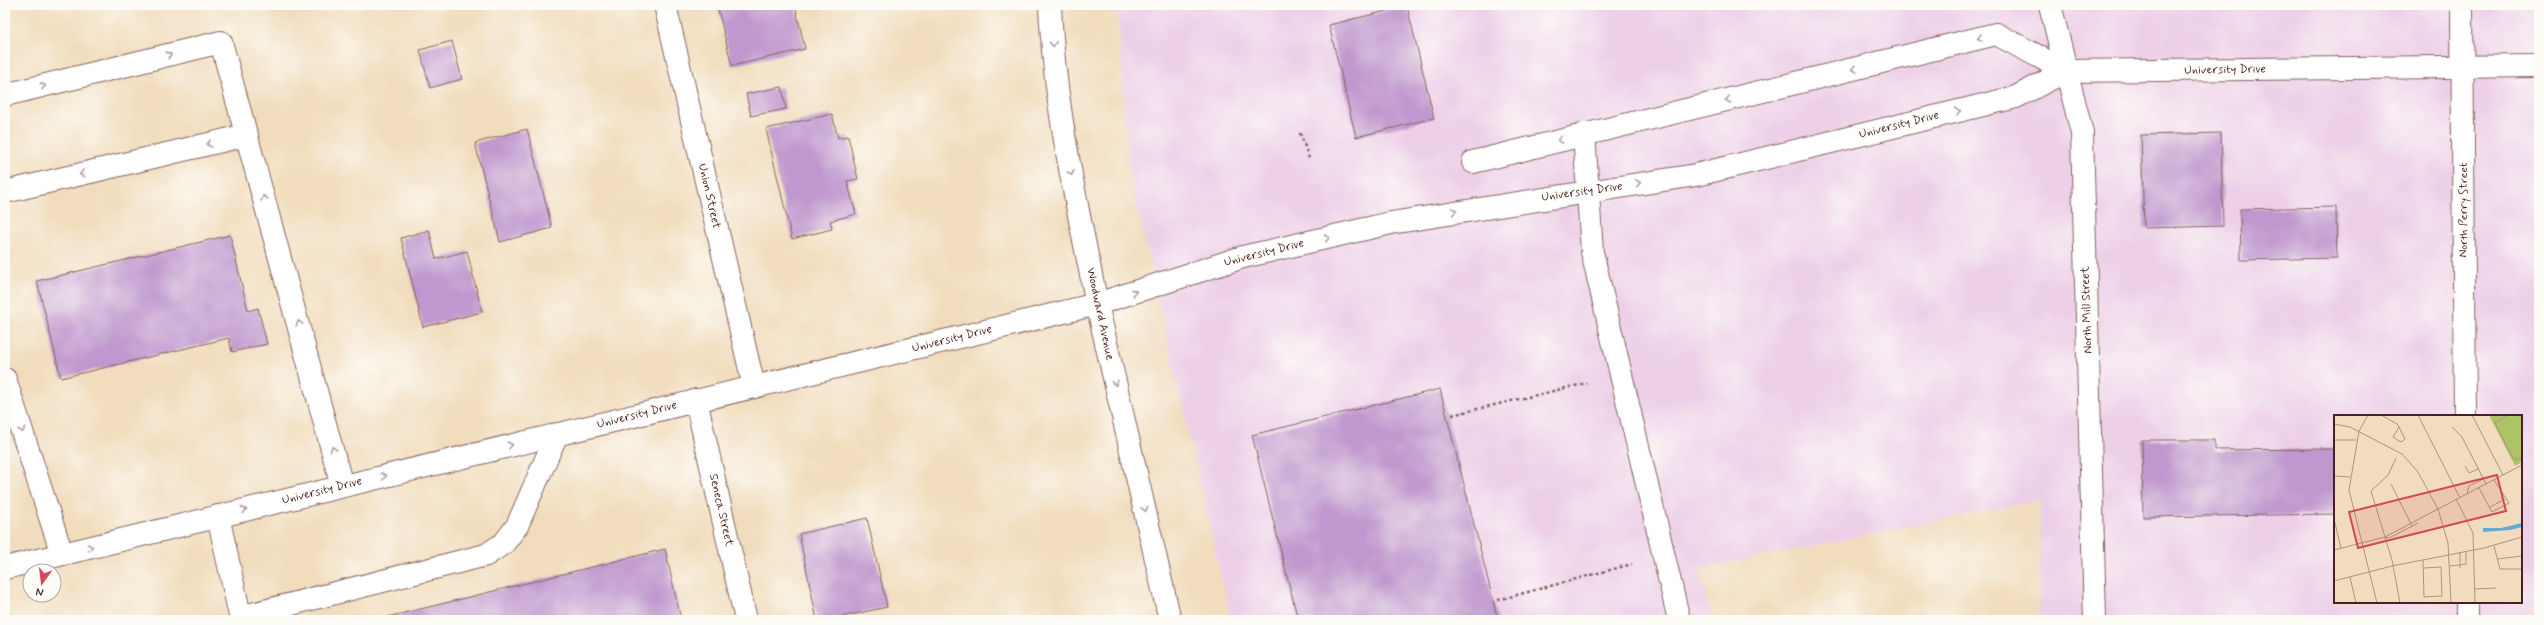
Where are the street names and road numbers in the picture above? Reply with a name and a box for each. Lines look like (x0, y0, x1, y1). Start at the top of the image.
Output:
street label: University Drive (2184, 61, 2266, 79)
street label: University Drive (1857, 107, 1941, 143)
street label: Union Street (694, 162, 724, 230)
street label: North Perry Street (2456, 162, 2472, 257)
street label: University Drive (1540, 178, 1624, 206)
street label: University Drive (1222, 235, 1306, 271)
street label: Woodward Avenue (1082, 266, 1118, 362)
street label: North Mill Street (2077, 266, 2097, 354)
street label: University Drive (910, 321, 994, 357)
street label: University Drive (595, 397, 679, 433)
street label: Seneca Street (705, 472, 737, 548)
street label: University Drive (280, 473, 364, 509)

